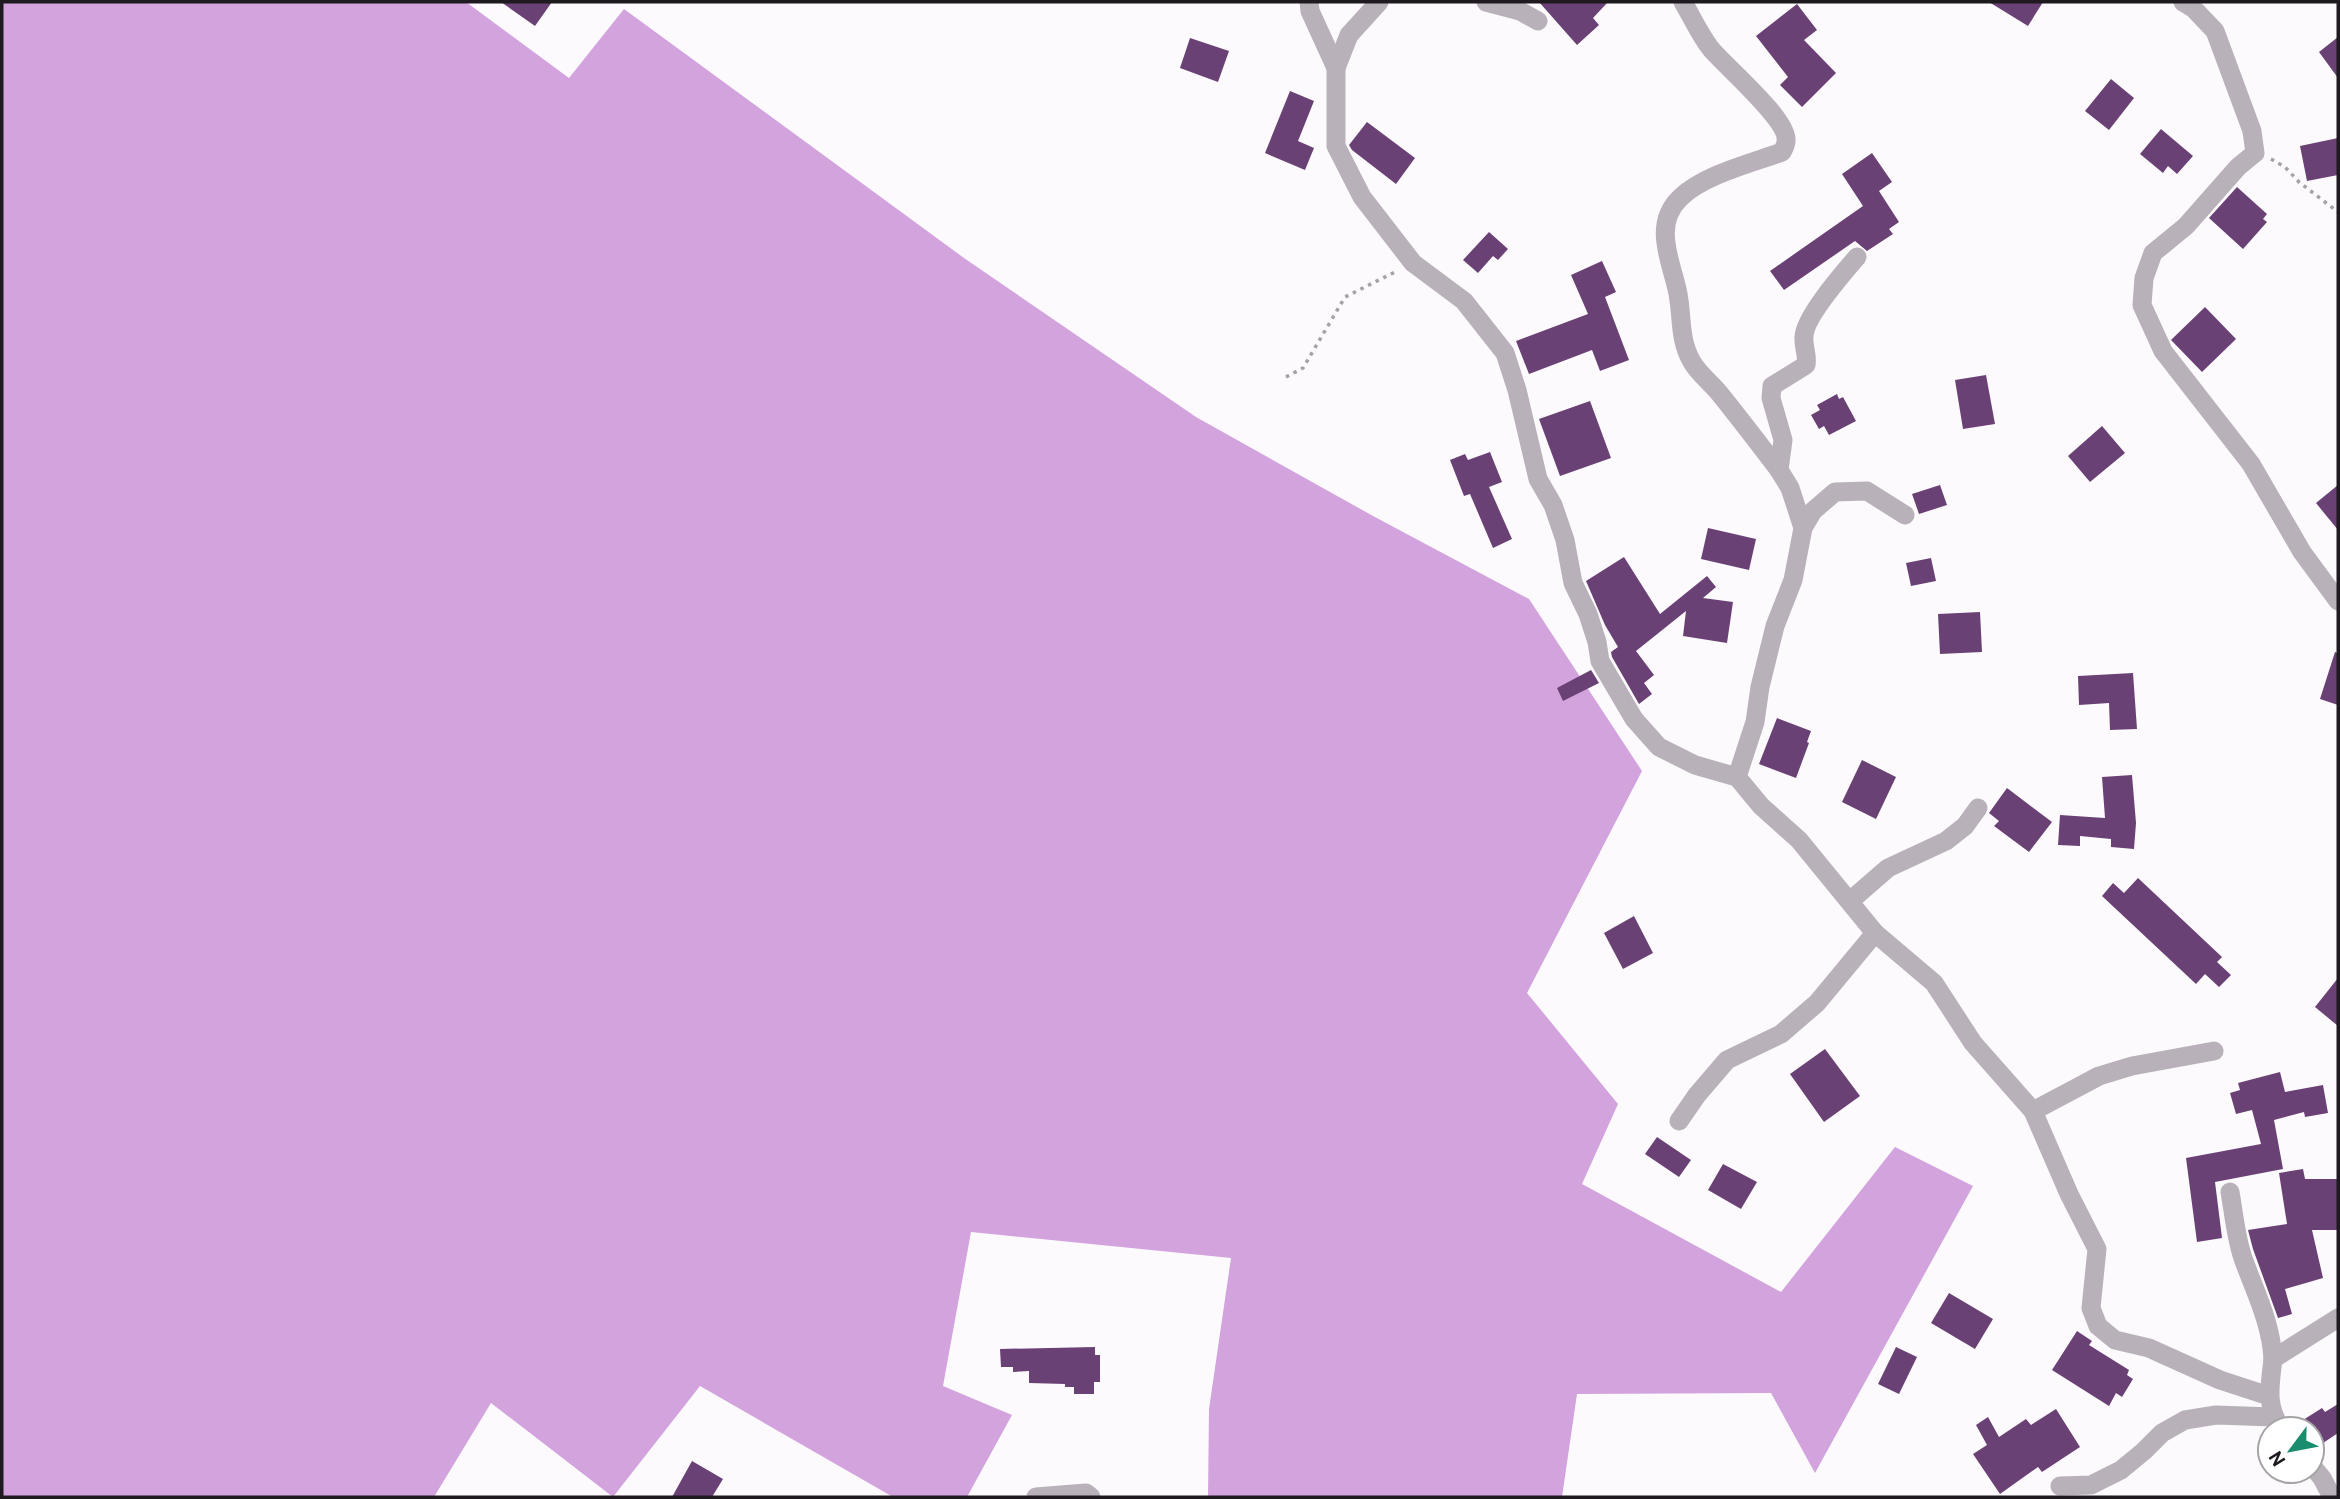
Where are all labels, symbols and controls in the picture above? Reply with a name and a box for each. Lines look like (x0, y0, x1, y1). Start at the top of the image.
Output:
north arrow (2256, 1415, 2326, 1485)
text: N (2264, 1446, 2292, 1470)

